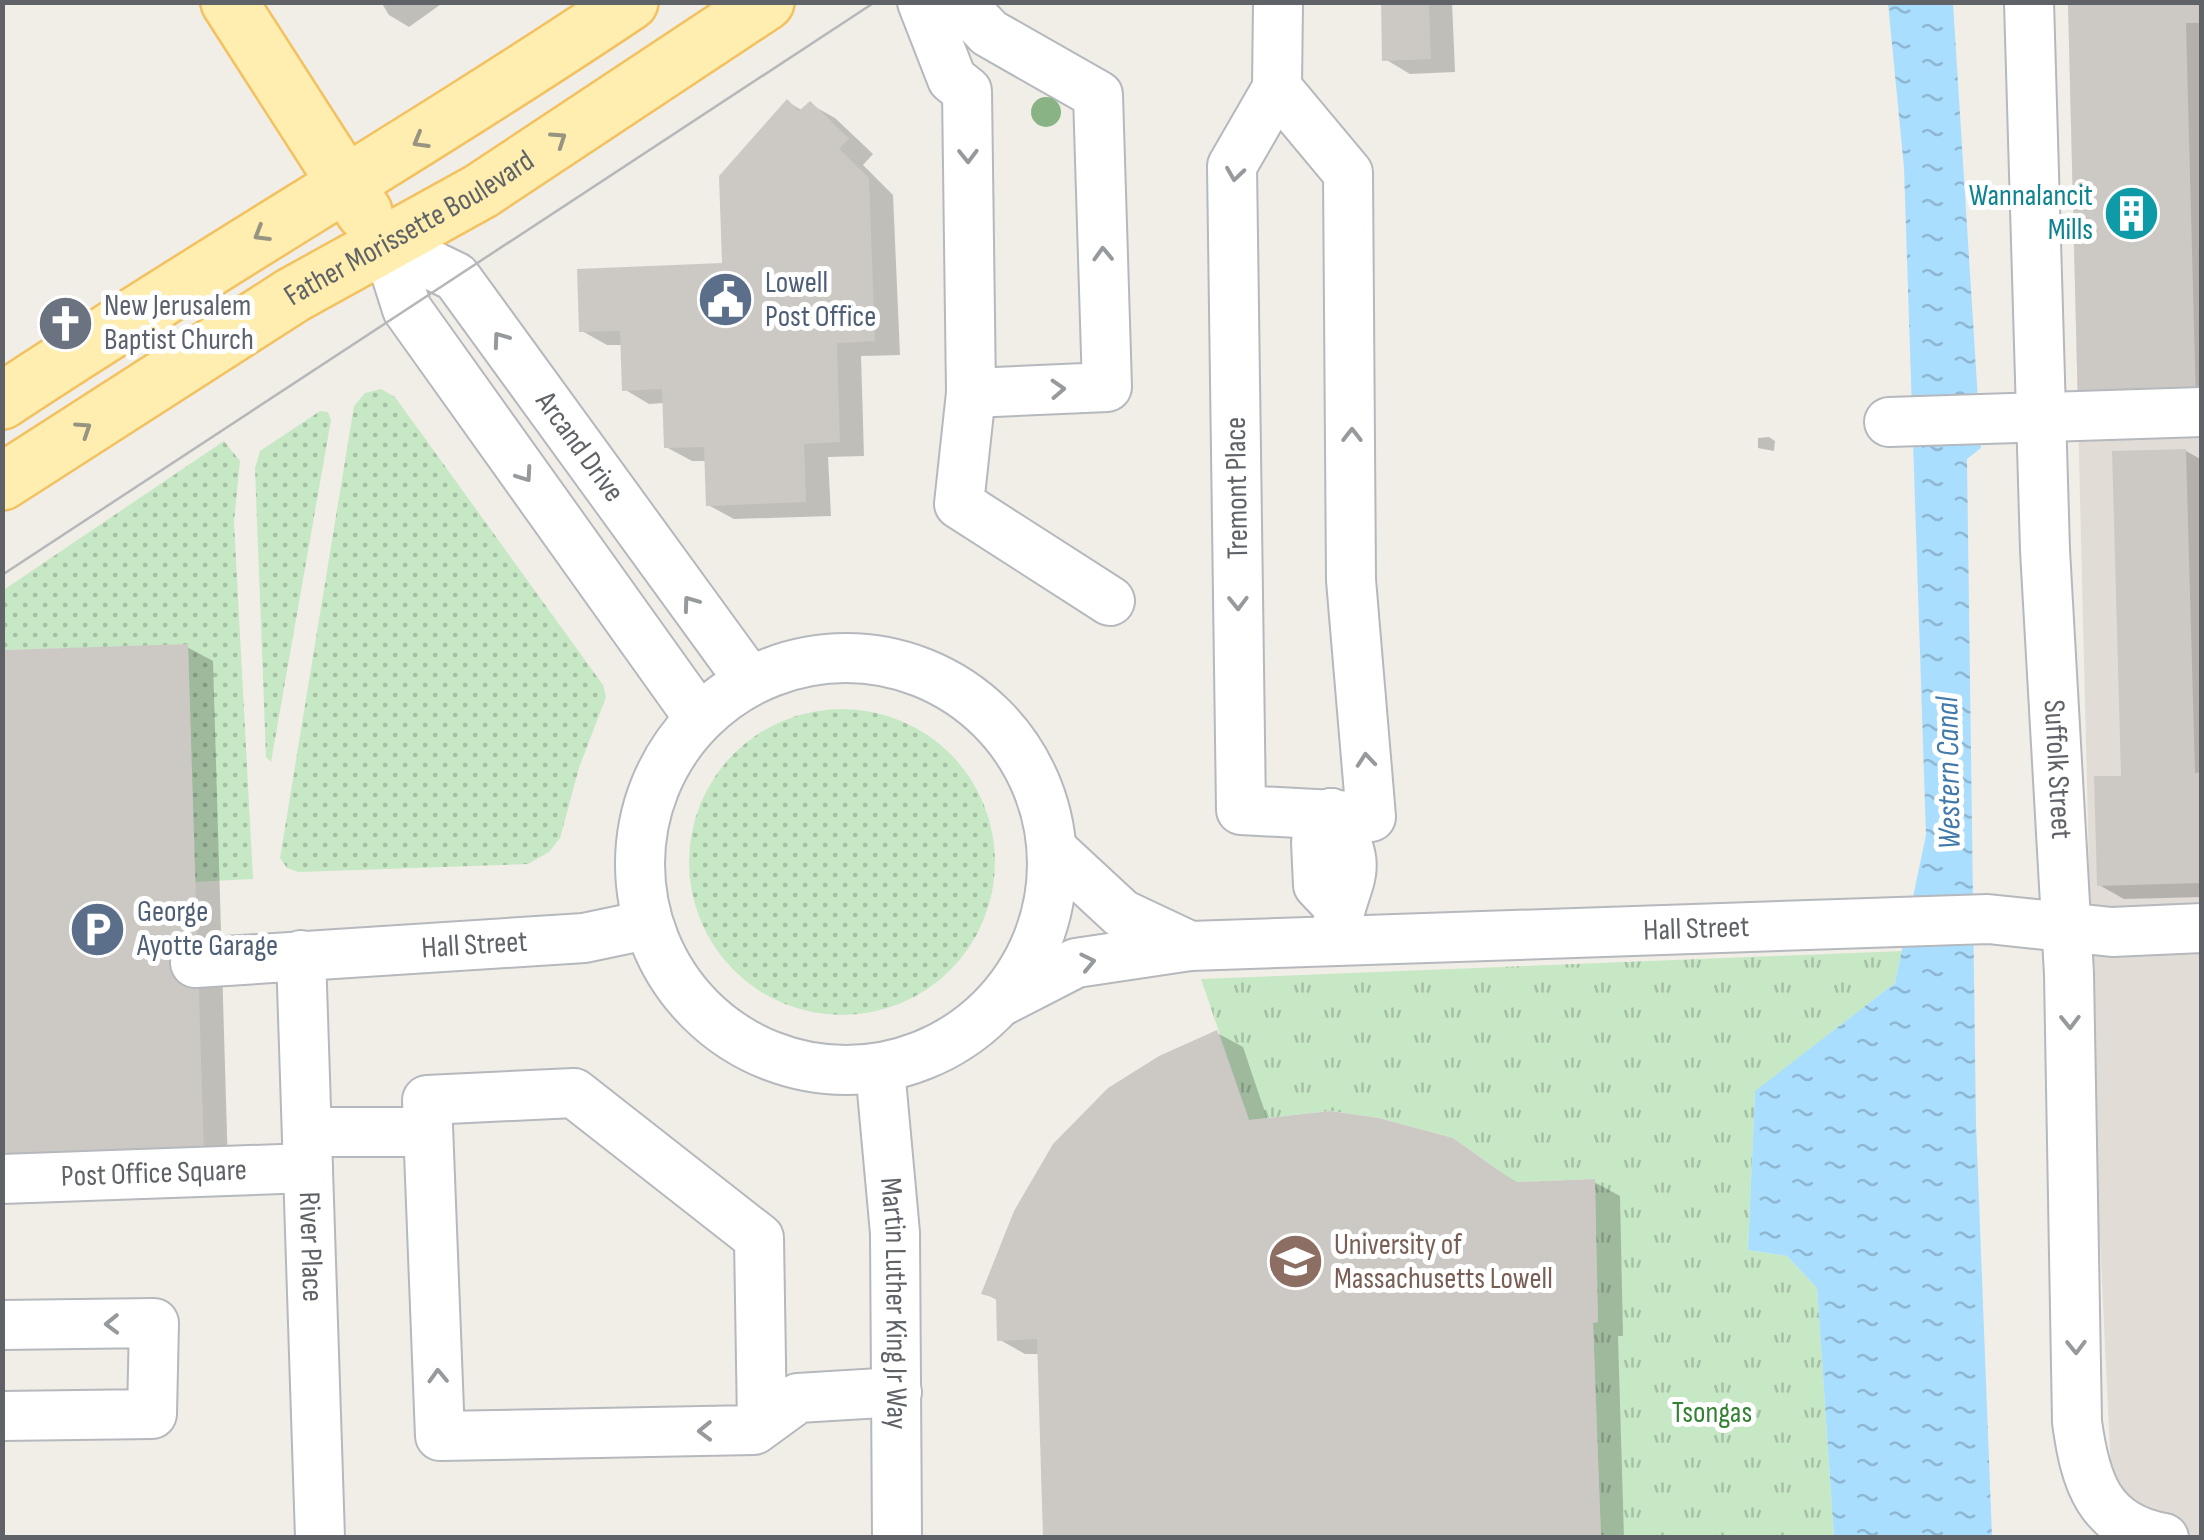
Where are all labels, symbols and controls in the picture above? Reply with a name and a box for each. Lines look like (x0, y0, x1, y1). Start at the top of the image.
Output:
one-way arrow (412, 128, 430, 148)
one-way arrow (549, 133, 567, 152)
street label: Father Morissette Boulevard (278, 143, 541, 314)
one-way arrow (957, 148, 979, 164)
one-way arrow (1225, 166, 1246, 182)
place label: Wannalancit Mills (1969, 178, 2093, 248)
building icon: Wannalancit Mills (2102, 183, 2162, 243)
one-way arrow (254, 221, 272, 241)
one-way arrow (1093, 246, 1114, 262)
place label: Lowell Post Office (765, 265, 876, 335)
public building icon: Lowell Post Office (696, 270, 756, 330)
place label: New Jerusalem Baptist Church (104, 288, 254, 358)
church icon: New Jerusalem Baptist Church (35, 293, 95, 353)
one-way arrow (495, 332, 512, 350)
one-way arrow (1051, 379, 1067, 400)
street label: Arcand Drive (527, 384, 632, 509)
street label: Tremont Place (1218, 416, 1256, 560)
one-way arrow (74, 423, 92, 442)
one-way arrow (1341, 427, 1363, 442)
one-way arrow (513, 463, 531, 482)
one-way arrow (684, 595, 703, 614)
one-way arrow (1228, 596, 1249, 612)
water label: Western Canal (1928, 695, 1970, 850)
street label: Suffolk Street (2036, 699, 2079, 840)
one-way arrow (1355, 751, 1377, 767)
place label: George Ayotte Garage (136, 894, 278, 964)
parking icon: George Ayotte Garage (68, 899, 128, 959)
street label: Hall Street (1643, 909, 1750, 949)
street label: Hall Street (420, 924, 529, 966)
one-way arrow (1079, 953, 1096, 974)
one-way arrow (2059, 1016, 2081, 1031)
street label: Post Office Square (60, 1152, 247, 1195)
street label: Martin Luther King Jr Way (872, 1176, 914, 1430)
street label: River Place (291, 1191, 330, 1302)
place label: University of Massachusetts Lowell (1334, 1227, 1553, 1297)
school or university icon: University of Massachusetts Lowell (1265, 1232, 1325, 1292)
one-way arrow (104, 1313, 120, 1335)
one-way arrow (2065, 1340, 2086, 1356)
one-way arrow (428, 1368, 449, 1384)
park label: Tsongas (1672, 1395, 1752, 1431)
one-way arrow (697, 1420, 712, 1442)

